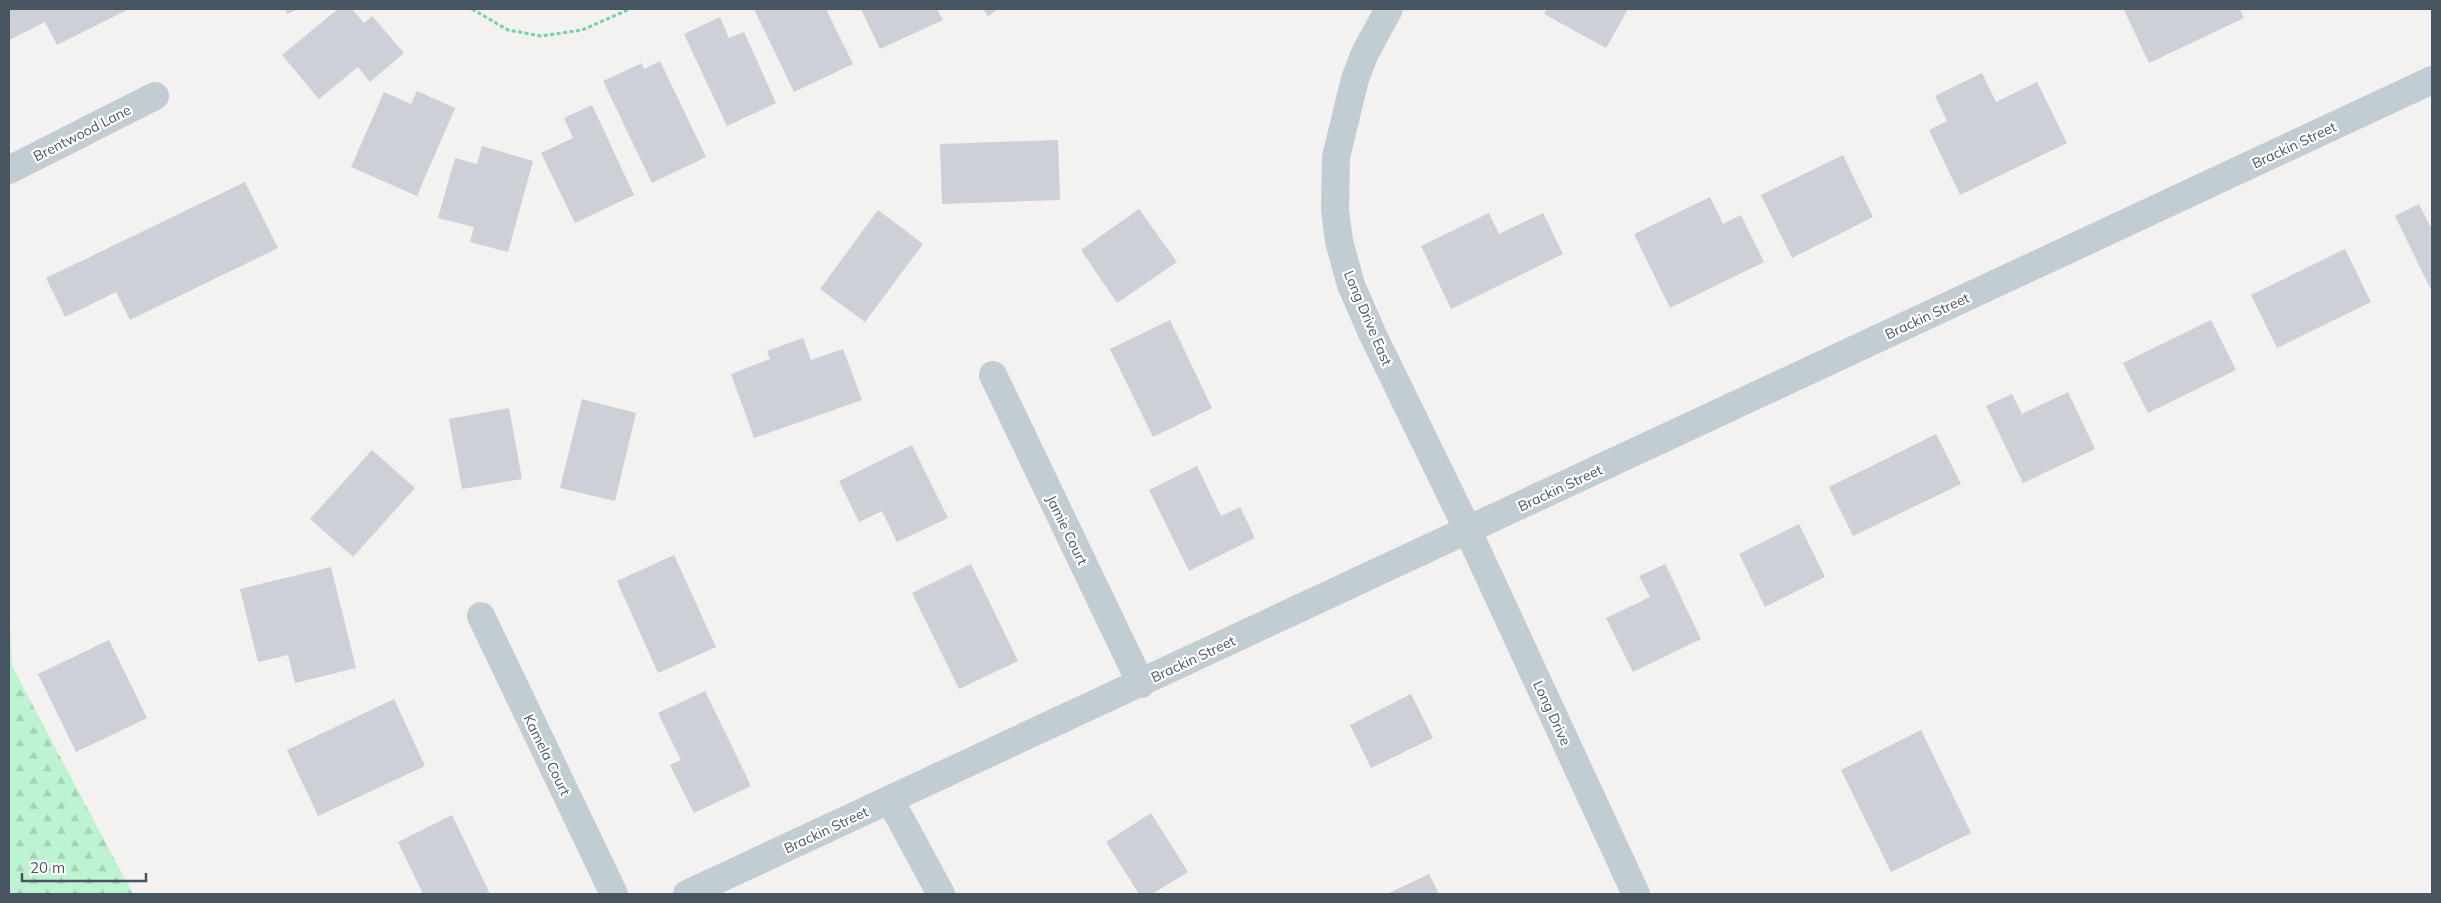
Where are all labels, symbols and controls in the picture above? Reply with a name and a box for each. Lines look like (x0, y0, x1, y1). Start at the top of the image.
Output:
street label: Brentwood Lane (30, 101, 134, 165)
street label: Brackin Street (2249, 118, 2339, 172)
street label: Long Drive East (1340, 268, 1396, 368)
street label: Brackin Street (1882, 289, 1972, 343)
street label: Brackin Street (1515, 461, 1605, 515)
street label: Jamie Court (1042, 492, 1092, 568)
street label: Brackin Street (1148, 632, 1238, 686)
street label: Long Drive (1529, 678, 1575, 748)
street label: Kamela Court (520, 711, 574, 799)
street label: Brackin Street (781, 803, 871, 857)
scale bar (22, 850, 146, 882)
text: 20 m (30, 858, 65, 877)

